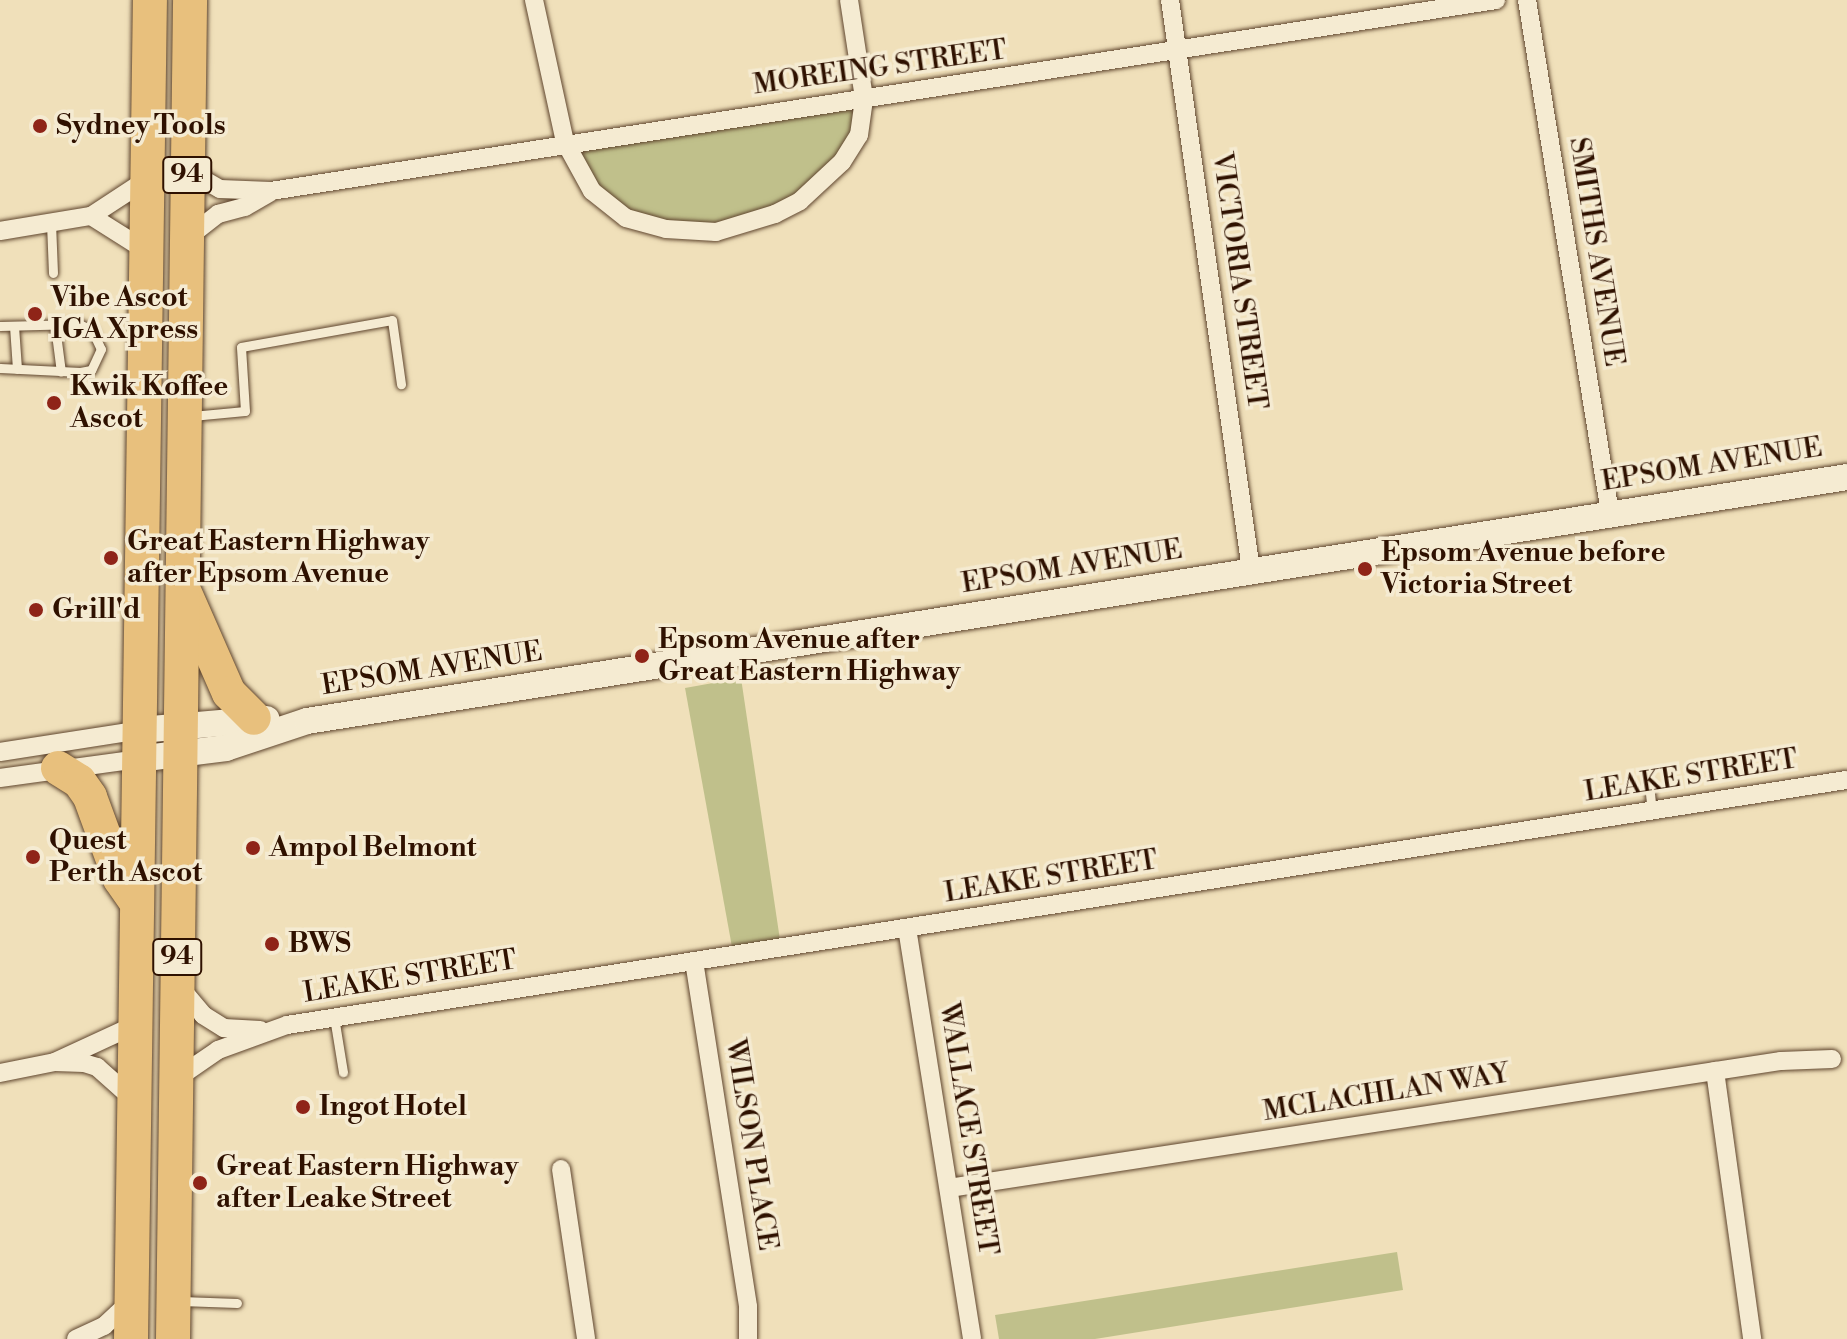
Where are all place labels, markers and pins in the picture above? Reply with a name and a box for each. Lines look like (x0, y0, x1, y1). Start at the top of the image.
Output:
place label: Sydney Tools (56, 109, 226, 143)
marker: Sydney Tools (31, 117, 49, 135)
place label: Vibe Ascot IGA Xpress (51, 281, 198, 347)
marker: Vibe Ascot IGA Xpress (26, 305, 44, 323)
place label: Kwik Koffee Ascot (70, 370, 228, 436)
marker: Kwik Koffee Ascot (45, 394, 63, 412)
place label: Great Eastern Highway after Epsom Avenue (127, 525, 429, 591)
place label: Epsom Avenue before Victoria Street (1381, 536, 1666, 602)
marker: Great Eastern Highway after Epsom Avenue (102, 549, 120, 567)
marker: Epsom Avenue before Victoria Street (1356, 560, 1374, 578)
place label: Grill'd (52, 593, 141, 627)
marker: Grill'd (27, 601, 45, 619)
place label: Epsom Avenue after Great Eastern Highway (658, 623, 960, 689)
marker: Epsom Avenue after Great Eastern Highway (633, 647, 651, 665)
place label: Quest Perth Ascot (49, 824, 202, 890)
place label: Ampol Belmont (269, 831, 476, 865)
marker: Ampol Belmont (244, 839, 262, 857)
marker: Quest Perth Ascot (24, 848, 42, 866)
place label: BWS (288, 927, 351, 961)
marker: BWS (263, 935, 281, 953)
place label: Ingot Hotel (319, 1090, 467, 1124)
marker: Ingot Hotel (294, 1098, 312, 1116)
place label: Great Eastern Highway after Leake Street (216, 1150, 518, 1216)
marker: Great Eastern Highway after Leake Street (191, 1174, 209, 1192)

